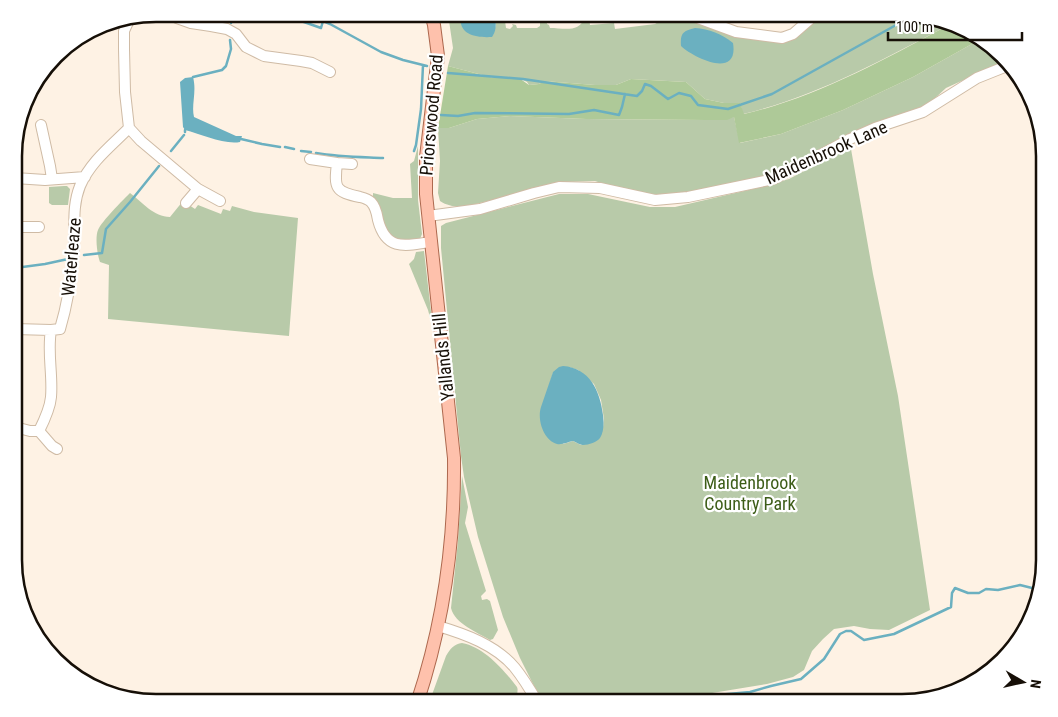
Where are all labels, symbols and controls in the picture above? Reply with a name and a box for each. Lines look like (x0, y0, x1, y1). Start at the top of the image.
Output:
scale bar (888, 10, 1022, 42)
text: 100 m (896, 18, 933, 36)
street label: Priorswood Road (415, 54, 447, 176)
street label: Maidenbrook Lane (762, 116, 890, 188)
street label: Waterleaze (57, 217, 85, 297)
street label: Yallands Hill (428, 312, 458, 402)
park label: Maidenbrook Country Park (704, 472, 796, 514)
north arrow (998, 657, 1048, 707)
text: N (1027, 679, 1044, 690)

